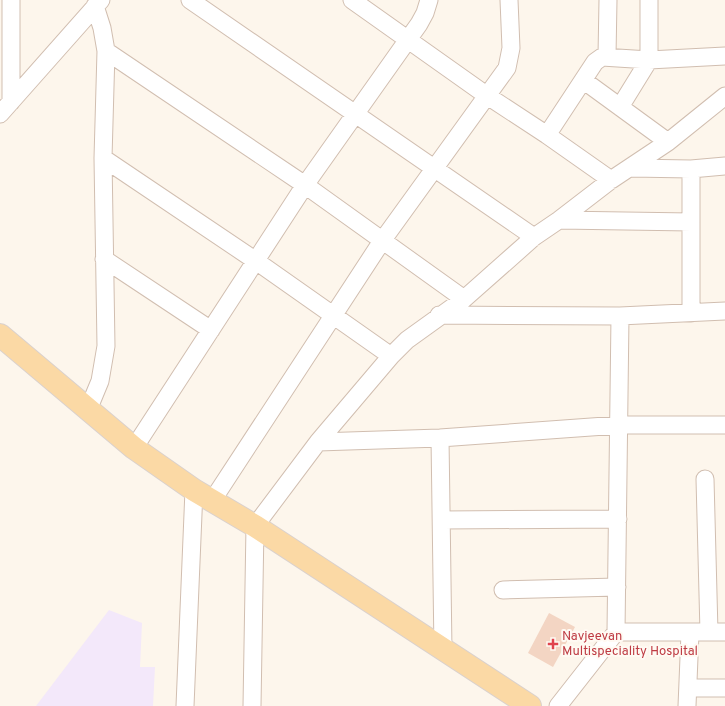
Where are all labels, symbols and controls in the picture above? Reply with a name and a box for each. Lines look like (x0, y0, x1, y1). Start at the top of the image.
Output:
place label: Navjeevan Multispeciality Hospital (562, 629, 698, 660)
marker: Navjeevan Multispeciality Hospital (547, 638, 559, 650)

